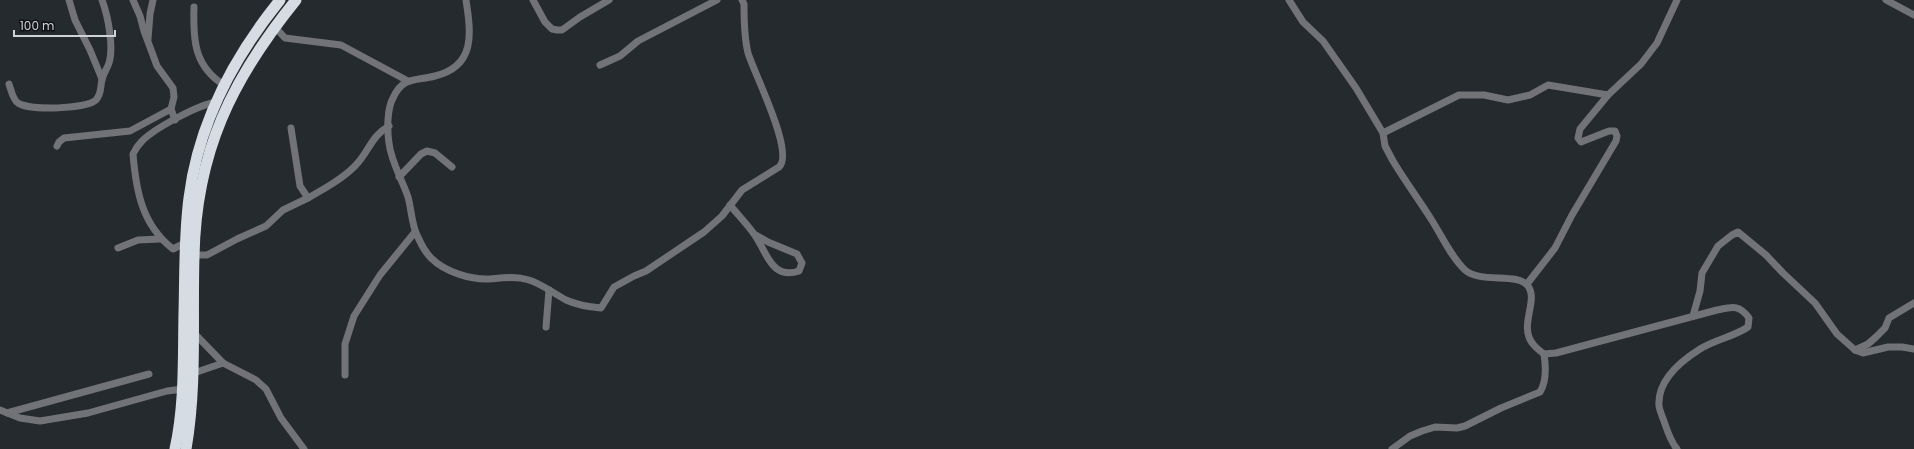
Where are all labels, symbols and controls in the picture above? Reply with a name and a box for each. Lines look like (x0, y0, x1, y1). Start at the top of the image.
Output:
scale bar (14, 12, 115, 38)
text: 100 m (20, 17, 54, 34)

